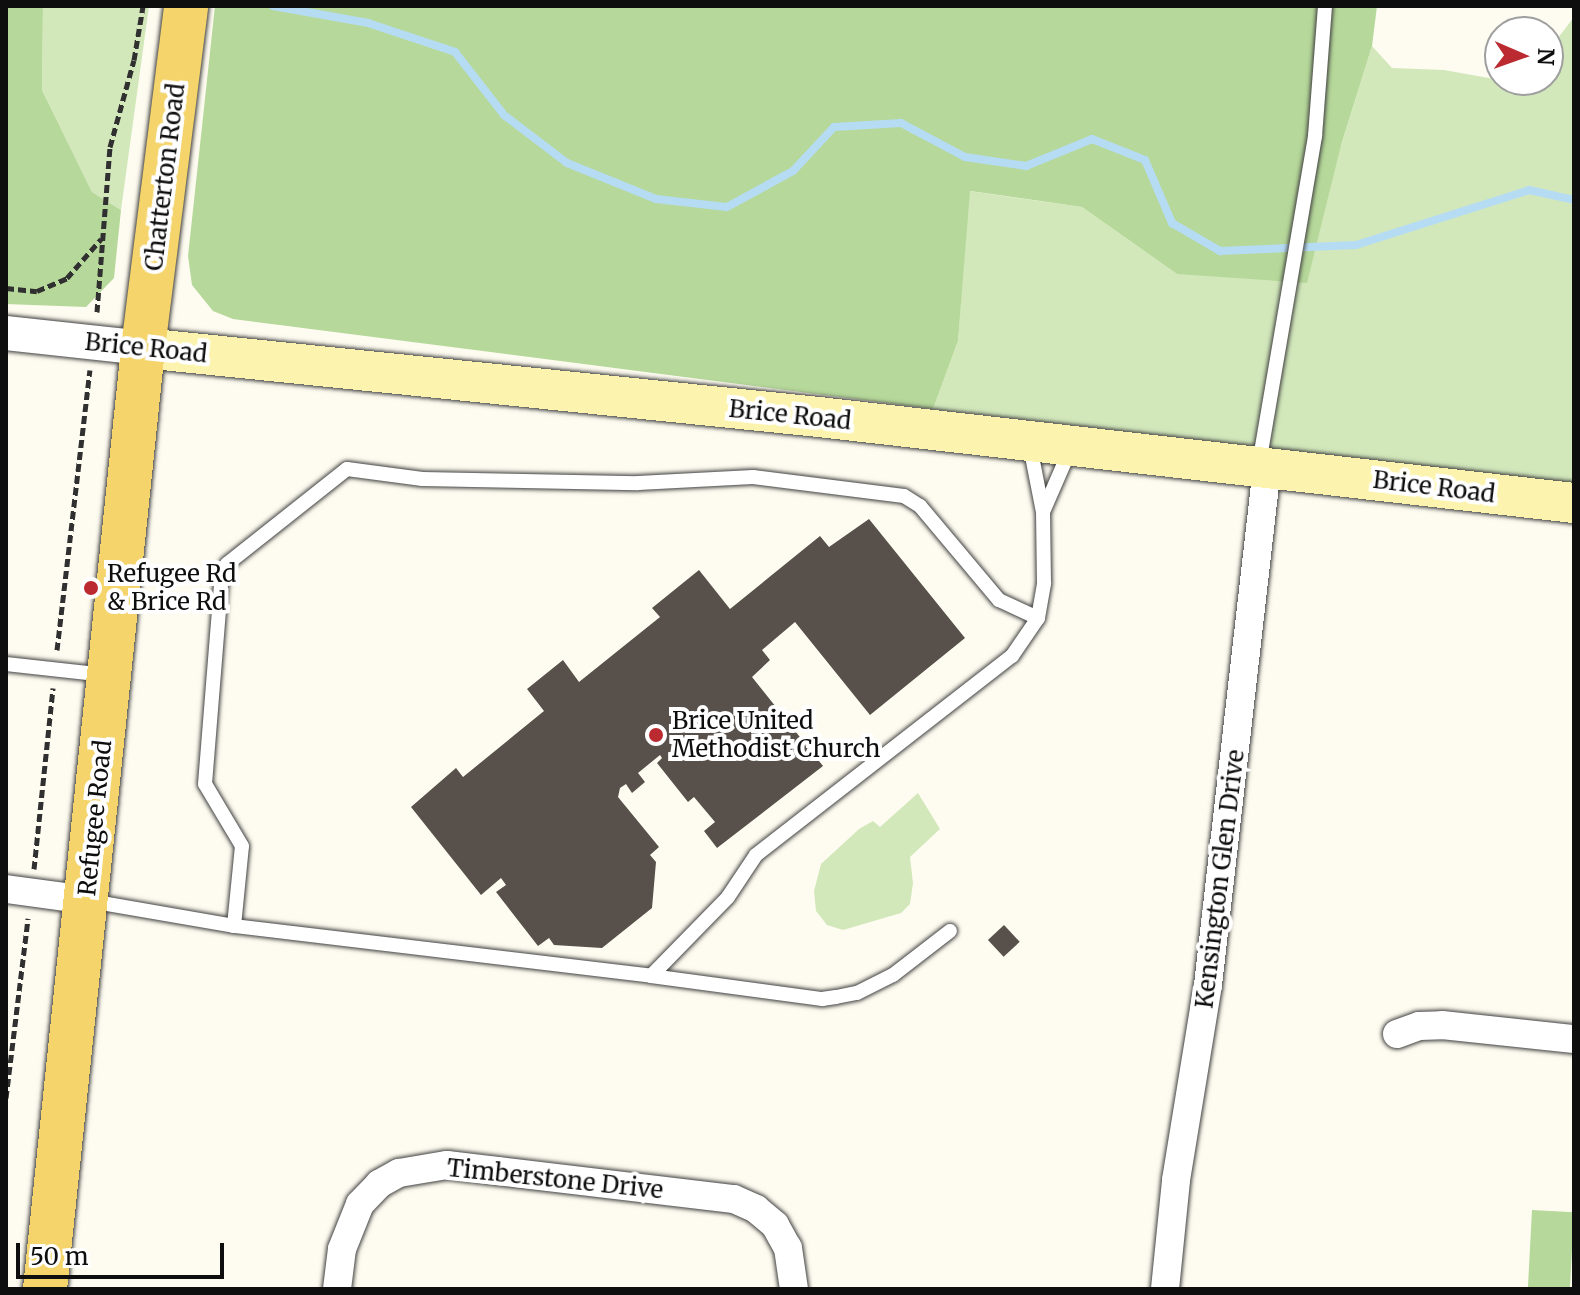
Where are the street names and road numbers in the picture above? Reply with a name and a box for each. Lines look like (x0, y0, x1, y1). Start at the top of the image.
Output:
street label: Chatterton Road (139, 82, 191, 272)
street label: Brice Road (83, 327, 209, 369)
street label: Brice Road (727, 394, 853, 436)
street label: Brice Road (1371, 465, 1497, 509)
street label: Refugee Road (72, 739, 118, 897)
street label: Kensington Glen Drive (1190, 748, 1250, 1010)
street label: Timberstone Drive (445, 1153, 665, 1205)

